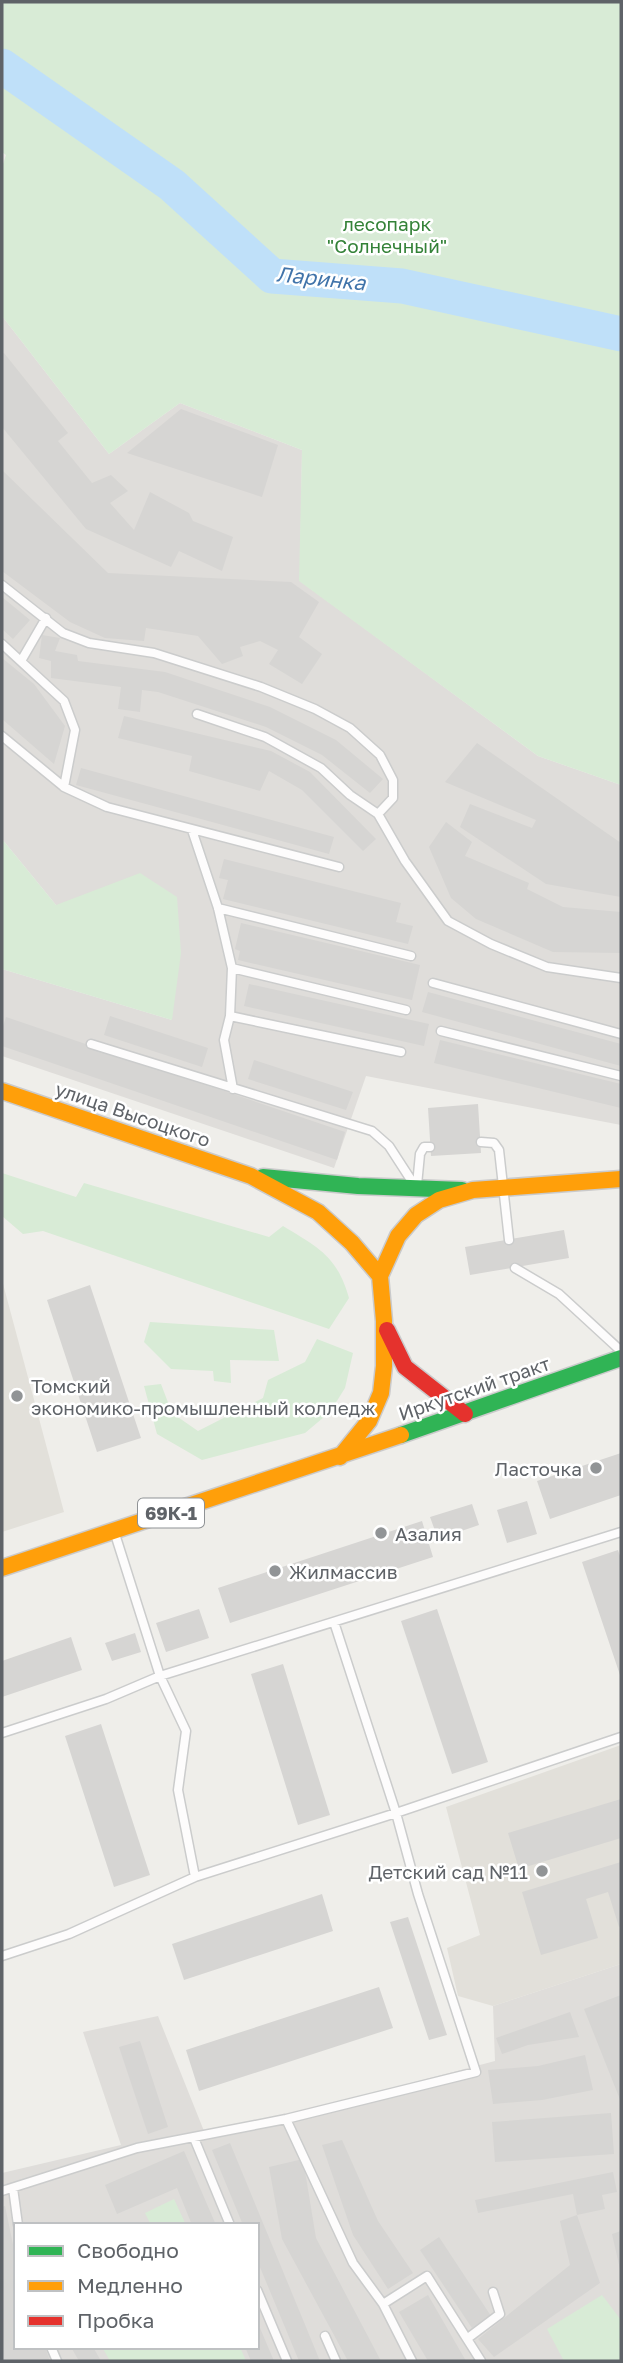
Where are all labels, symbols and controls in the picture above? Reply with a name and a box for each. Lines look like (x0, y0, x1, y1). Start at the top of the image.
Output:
park label: лесопарк "Солнечный" (327, 212, 447, 257)
water label: Ларинка (275, 260, 368, 296)
street label: улица Высоцкого (52, 1077, 214, 1151)
street label: Иркутский тракт (395, 1351, 553, 1425)
place label: Томский экономико-промышленный колледж (31, 1374, 375, 1419)
marker: Томский экономико-промышленный колледж (9, 1388, 25, 1404)
place label: Ласточка (495, 1457, 582, 1480)
marker: Ласточка (588, 1460, 604, 1476)
road number: 69К-1 (138, 1498, 204, 1528)
place label: Азалия (395, 1522, 462, 1545)
marker: Азалия (373, 1525, 389, 1541)
place label: Жилмассив (289, 1560, 397, 1583)
marker: Жилмассив (267, 1563, 283, 1579)
place label: Детский сад №11 (369, 1860, 528, 1883)
marker: Детский сад №11 (534, 1863, 550, 1879)
legend (14, 2223, 259, 2349)
text: Свободно (77, 2237, 179, 2263)
text: Медленно (77, 2272, 183, 2298)
text: Пробка (77, 2307, 155, 2333)

